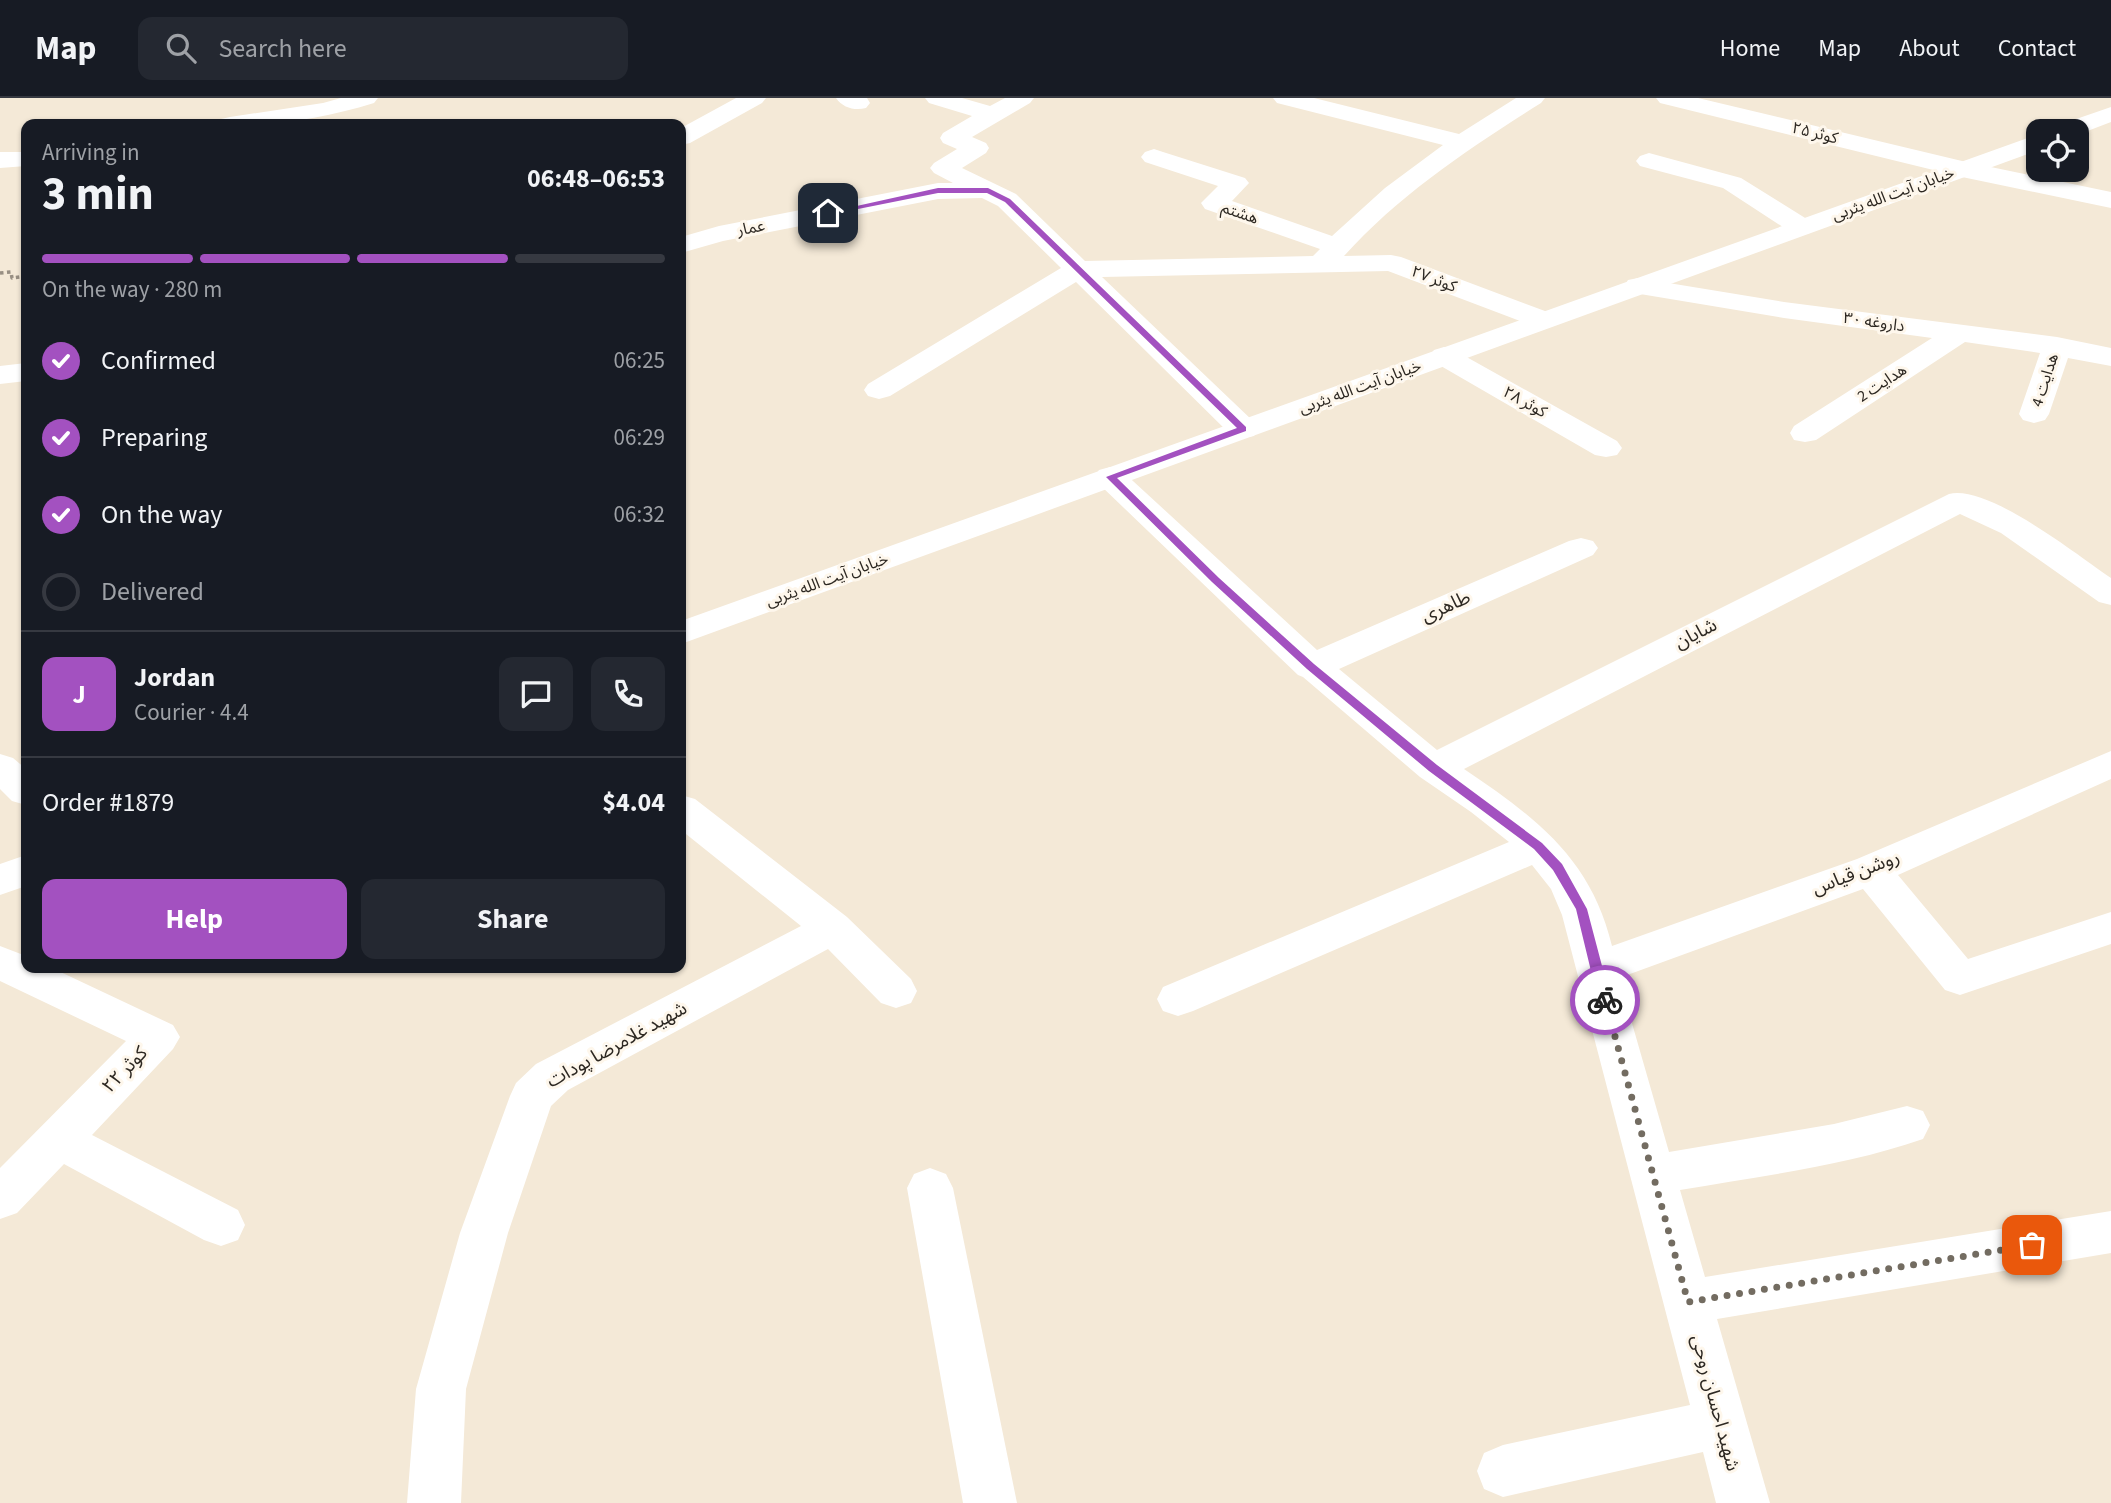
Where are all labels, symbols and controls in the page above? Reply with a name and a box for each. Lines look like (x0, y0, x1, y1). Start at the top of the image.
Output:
search box (138, 17, 628, 80)
text: Map (35, 25, 96, 72)
icon: search (162, 29, 200, 67)
text: Search here (218, 30, 347, 67)
text: Home (1720, 31, 1780, 66)
text: Map (1818, 31, 1861, 66)
text: About (1899, 31, 1960, 66)
text: Contact (1998, 31, 2076, 66)
street label: کوثر ۲۵ (1790, 117, 1841, 149)
map controls (2026, 119, 2089, 182)
button: locate (2026, 119, 2089, 182)
text: Arriving in (42, 136, 140, 169)
text: 06:48–06:53 (527, 160, 665, 197)
text: 3 min (42, 162, 154, 227)
street label: خیابان آیت الله یثربی (1829, 162, 1957, 226)
pin (798, 183, 858, 243)
icon: home (809, 194, 847, 232)
street label: هشتم (1218, 196, 1261, 230)
street label: عمار (734, 215, 767, 242)
street label: کوثر ۲۷ (1408, 260, 1460, 298)
text: On the way · 280 m (42, 273, 222, 306)
street label: داروغه ۳۰ (1842, 307, 1906, 337)
icon: check (42, 342, 80, 380)
text: Confirmed (101, 342, 216, 379)
text: 06:25 (614, 344, 665, 377)
street label: هدایت 4 (2026, 350, 2064, 410)
street label: خیابان آیت الله یثربی (1296, 355, 1424, 419)
street label: هدایت 2 (1853, 359, 1911, 407)
street label: کوثر ۲۸ (1499, 381, 1551, 423)
icon: check (42, 419, 80, 457)
text: Preparing (101, 419, 207, 456)
text: 06:29 (614, 421, 665, 454)
icon: check (42, 496, 80, 534)
text: On the way (101, 496, 222, 533)
text: 06:32 (614, 498, 665, 531)
street label: خیابان آیت الله یثربی (763, 548, 891, 612)
text: Delivered (101, 573, 204, 610)
street label: طاهری (1417, 584, 1475, 630)
street label: شایان (1670, 612, 1722, 656)
button: chat (499, 657, 573, 731)
button: phone (591, 657, 665, 731)
text: Jordan (134, 659, 215, 696)
text: J (72, 676, 86, 713)
text: Courier · 4.4 (134, 696, 249, 729)
text: Order #1879 (42, 784, 174, 821)
text: $4.04 (602, 784, 665, 821)
street label: روشن قیاس (1808, 844, 1904, 902)
button: Help (42, 879, 347, 959)
button: Share (361, 879, 665, 959)
courier (1570, 965, 1640, 1035)
icon: bike (1586, 981, 1624, 1019)
street label: شهید غلامرضا پودات (542, 995, 692, 1095)
street label: کوثر ۲۲ (96, 1040, 155, 1099)
pin (2002, 1215, 2062, 1275)
icon: bag (2013, 1226, 2051, 1264)
street label: شهید احسان روحی (1684, 1332, 1746, 1474)

